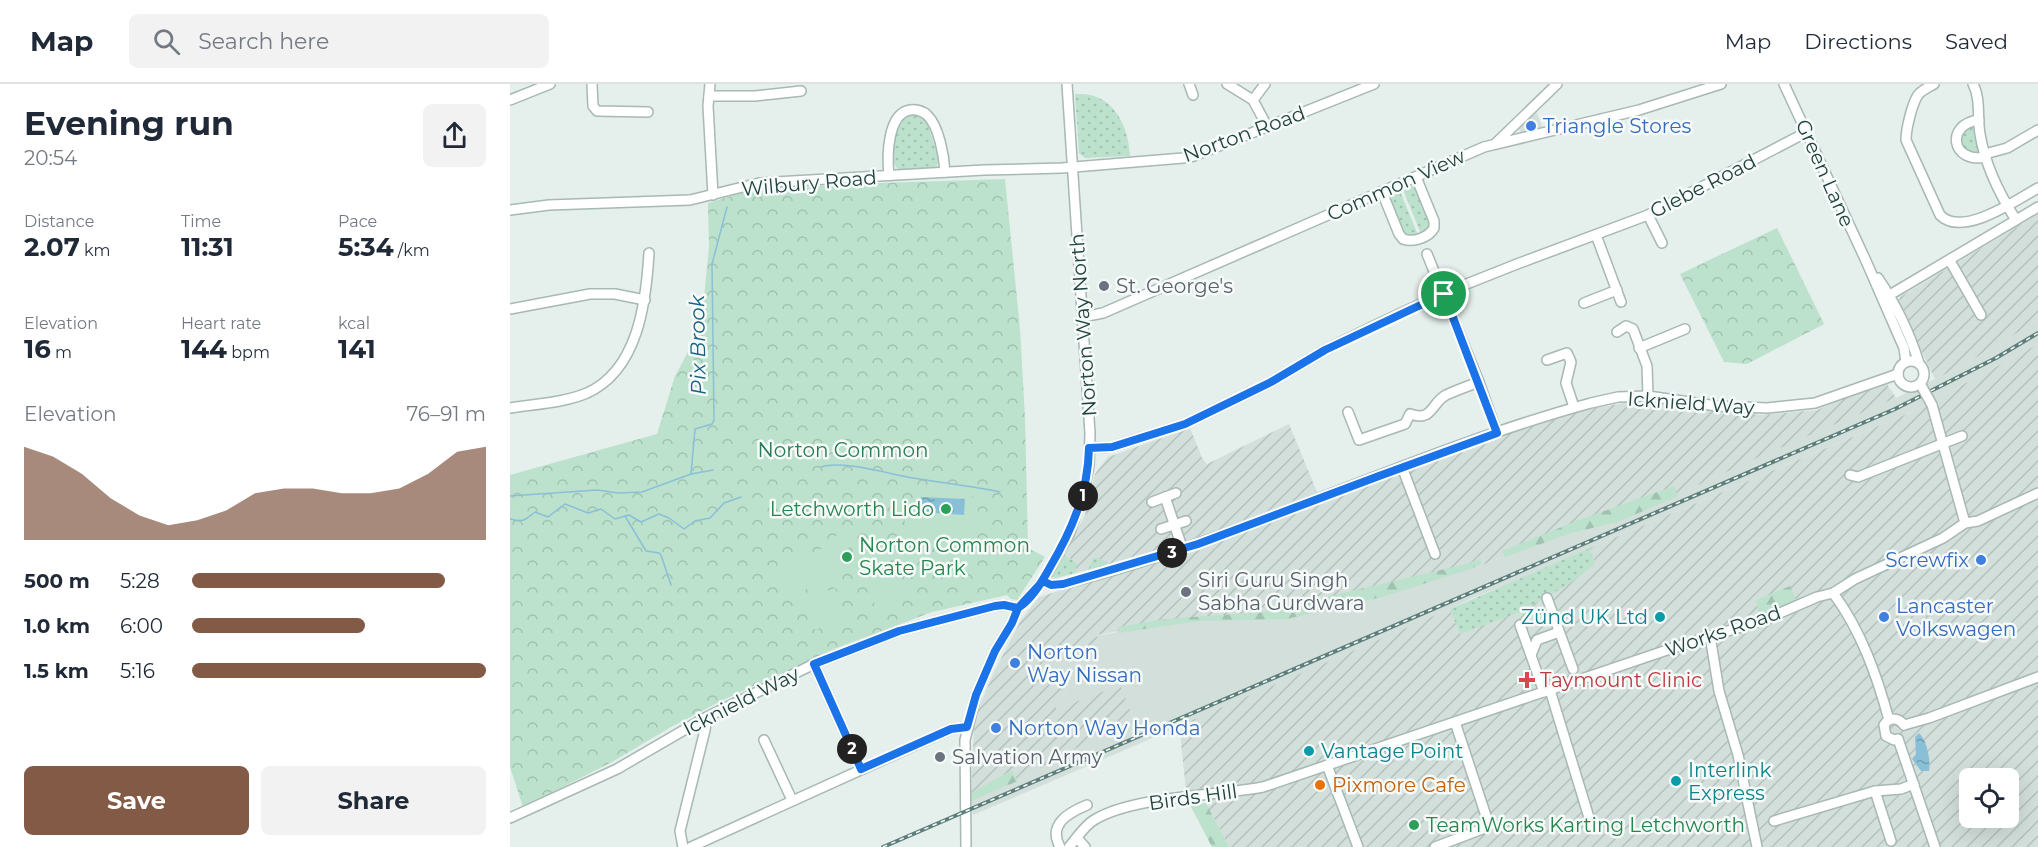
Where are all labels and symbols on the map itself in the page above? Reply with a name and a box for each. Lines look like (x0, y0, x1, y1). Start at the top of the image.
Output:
street label: Norton Road (1180, 101, 1308, 167)
place label: Triangle Stores (1543, 114, 1692, 138)
street label: Green Lane (1791, 115, 1859, 231)
marker: Triangle Stores (1524, 119, 1538, 133)
street label: Common View (1323, 144, 1469, 226)
street label: Glebe Road (1646, 149, 1760, 223)
street label: Wilbury Road (740, 165, 878, 201)
street label: Norton Way North (1065, 233, 1101, 417)
pin (1418, 268, 1469, 319)
place label: St. George's (1116, 274, 1233, 298)
marker: St. George's (1097, 279, 1111, 293)
water label: Pix Brook (684, 293, 711, 395)
street label: Icknield Way (1627, 387, 1756, 419)
park label: Norton Common (758, 438, 928, 462)
pin: 1 (1068, 481, 1098, 511)
place label: Letchworth Lido (770, 497, 934, 521)
marker: Letchworth Lido (939, 502, 953, 516)
place label: Norton Common Skate Park (859, 533, 1030, 580)
pin: 3 (1157, 538, 1187, 568)
place label: Screwfix (1885, 548, 1969, 572)
marker: Norton Common Skate Park (840, 550, 854, 564)
marker: Screwfix (1974, 553, 1988, 567)
place label: Siri Guru Singh Sabha Gurdwara (1198, 568, 1364, 615)
marker: Siri Guru Singh Sabha Gurdwara (1179, 585, 1193, 599)
place label: Lancaster Volkswagen (1896, 594, 2016, 641)
street label: Works Road (1662, 600, 1784, 662)
place label: Zünd UK Ltd (1521, 605, 1648, 629)
marker: Zünd UK Ltd (1653, 610, 1667, 624)
marker: Lancaster Volkswagen (1877, 610, 1891, 624)
place label: Norton Way Nissan (1027, 640, 1142, 687)
marker: Norton Way Nissan (1008, 656, 1022, 670)
street label: Icknield Way (679, 661, 803, 741)
place label: Taymount Clinic (1540, 668, 1702, 692)
marker: Taymount Clinic (1518, 671, 1536, 689)
place label: Norton Way Honda (1008, 716, 1200, 740)
marker: Norton Way Honda (989, 721, 1003, 735)
pin: 2 (837, 734, 867, 764)
place label: Vantage Point (1321, 739, 1463, 763)
marker: Vantage Point (1302, 744, 1316, 758)
place label: Salvation Army (952, 745, 1103, 769)
marker: Salvation Army (933, 750, 947, 764)
place label: Interlink Express (1688, 758, 1772, 805)
place label: Pixmore Cafe (1332, 773, 1466, 797)
marker: Interlink Express (1669, 774, 1683, 788)
marker: Pixmore Cafe (1313, 778, 1327, 792)
street label: Birds Hill (1147, 779, 1239, 815)
place label: TeamWorks Karting Letchworth (1426, 813, 1745, 837)
marker: TeamWorks Karting Letchworth (1407, 818, 1421, 832)

